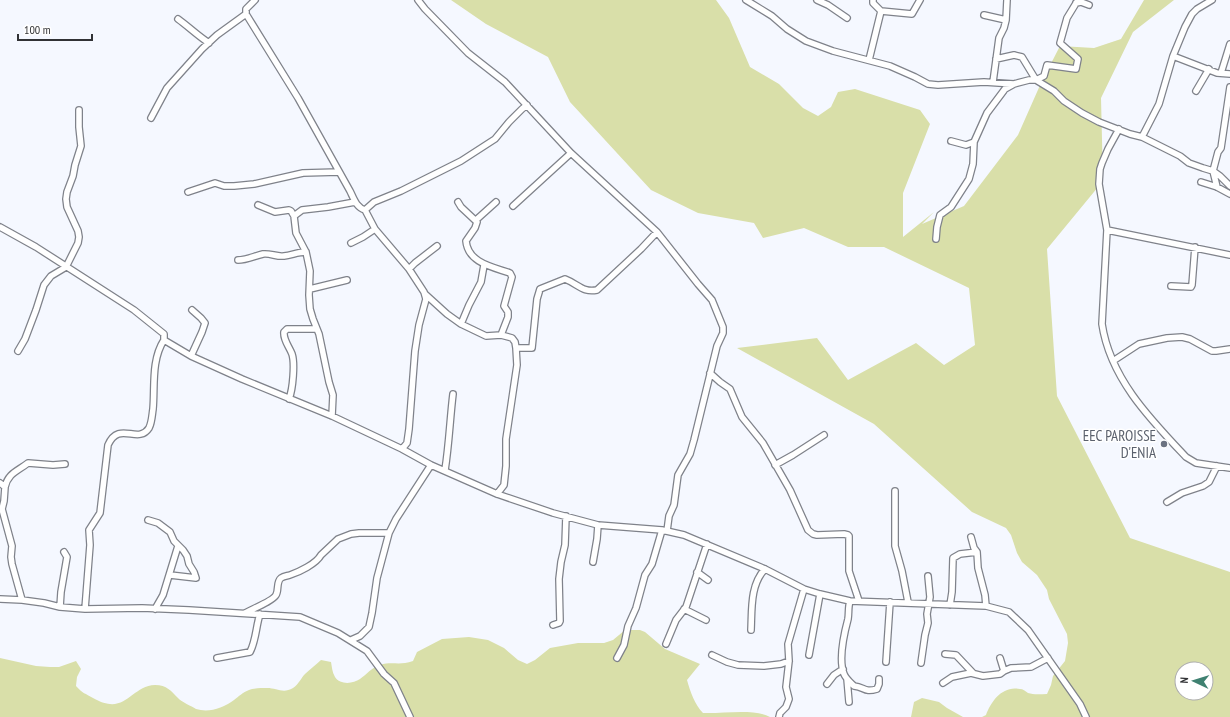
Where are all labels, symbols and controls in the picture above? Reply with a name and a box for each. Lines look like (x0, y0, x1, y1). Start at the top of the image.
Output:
scale bar (18, 16, 92, 42)
text: 100 m (24, 22, 51, 37)
place label: EEC PAROISSE D'ENIA (1083, 426, 1157, 462)
marker: EEC PAROISSE D'ENIA (1159, 439, 1169, 449)
north arrow (1174, 661, 1214, 701)
text: N (1177, 677, 1191, 684)

